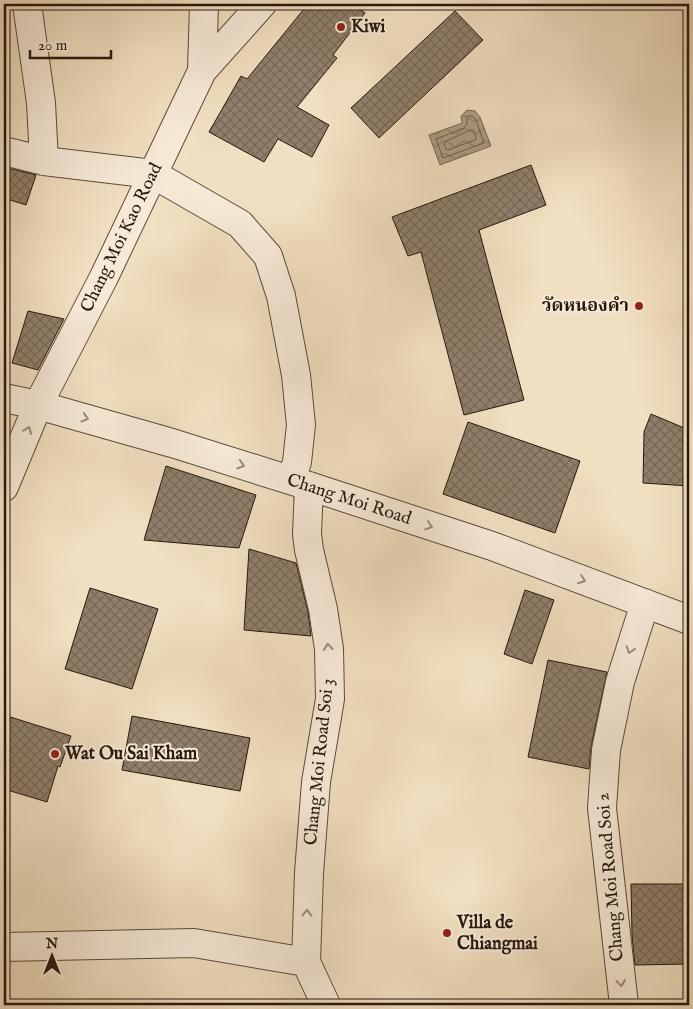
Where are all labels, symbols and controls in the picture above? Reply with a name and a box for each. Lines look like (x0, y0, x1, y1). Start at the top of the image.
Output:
place label: Kiwi (351, 16, 386, 39)
marker: Kiwi (335, 21, 347, 33)
scale bar (30, 28, 111, 60)
text: 20 m (38, 36, 68, 55)
street label: Chang Moi Kao Road (76, 159, 168, 317)
place label: วัดหนองคำ (542, 295, 629, 318)
marker: วัดหนองคำ (633, 300, 645, 312)
one-way arrow (80, 413, 88, 423)
one-way arrow (21, 426, 32, 435)
one-way arrow (236, 459, 244, 469)
street label: Chang Moi Road (284, 469, 414, 531)
one-way arrow (424, 520, 432, 530)
one-way arrow (577, 574, 585, 584)
one-way arrow (323, 643, 334, 651)
one-way arrow (626, 645, 636, 653)
street label: Chang Moi Road Soi 3 (300, 677, 340, 847)
place label: Wat Ou Sai Kham (64, 743, 197, 766)
marker: Wat Ou Sai Kham (49, 748, 61, 760)
street label: Chang Moi Road Soi 2 (592, 792, 630, 962)
one-way arrow (302, 909, 313, 917)
place label: Villa de Chiangmai (456, 912, 538, 956)
marker: Villa de Chiangmai (441, 927, 453, 939)
north arrow (28, 932, 78, 982)
text: N (45, 935, 58, 953)
one-way arrow (615, 979, 626, 987)

